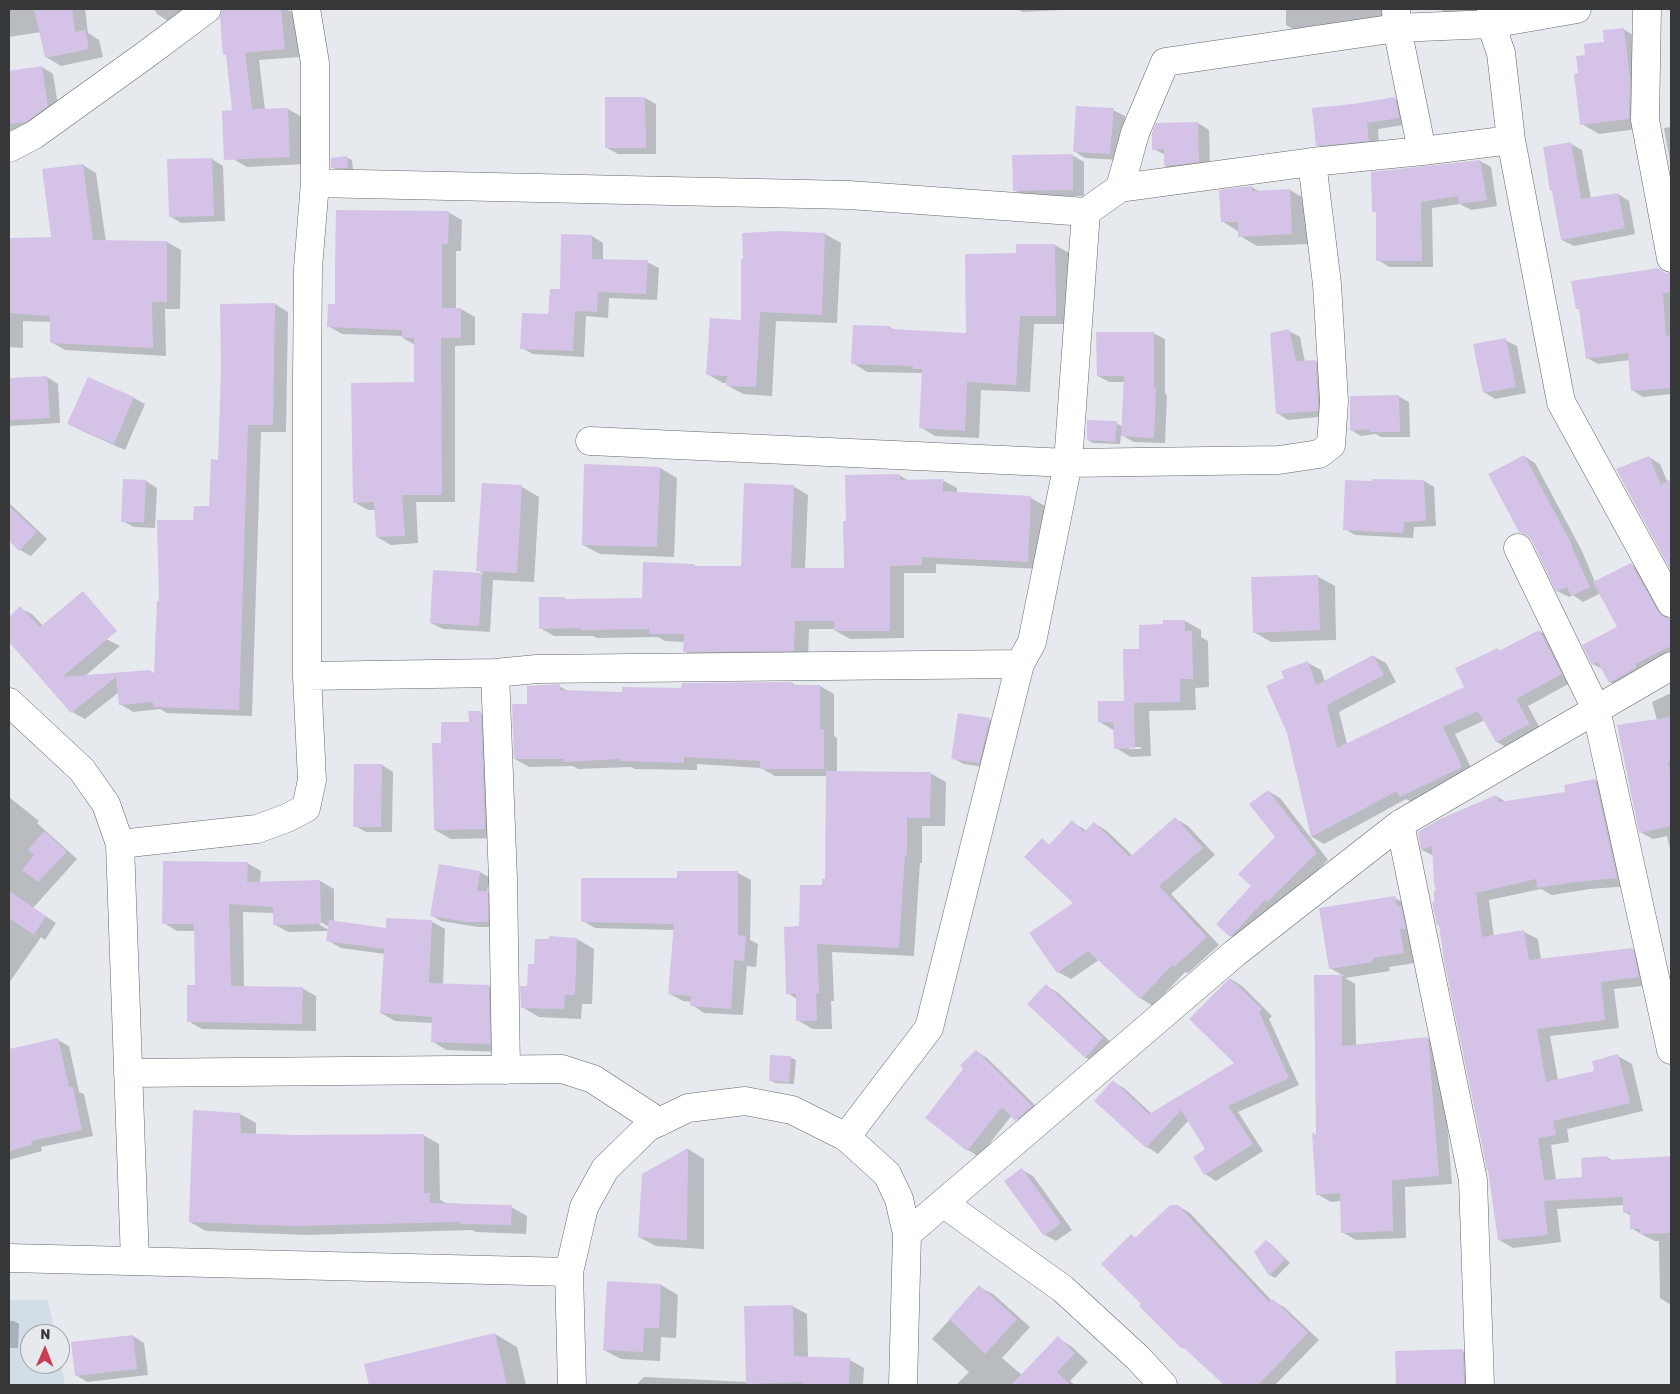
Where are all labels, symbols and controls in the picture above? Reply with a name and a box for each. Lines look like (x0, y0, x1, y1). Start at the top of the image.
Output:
north arrow (20, 1324, 70, 1374)
text: N (40, 1326, 50, 1343)

